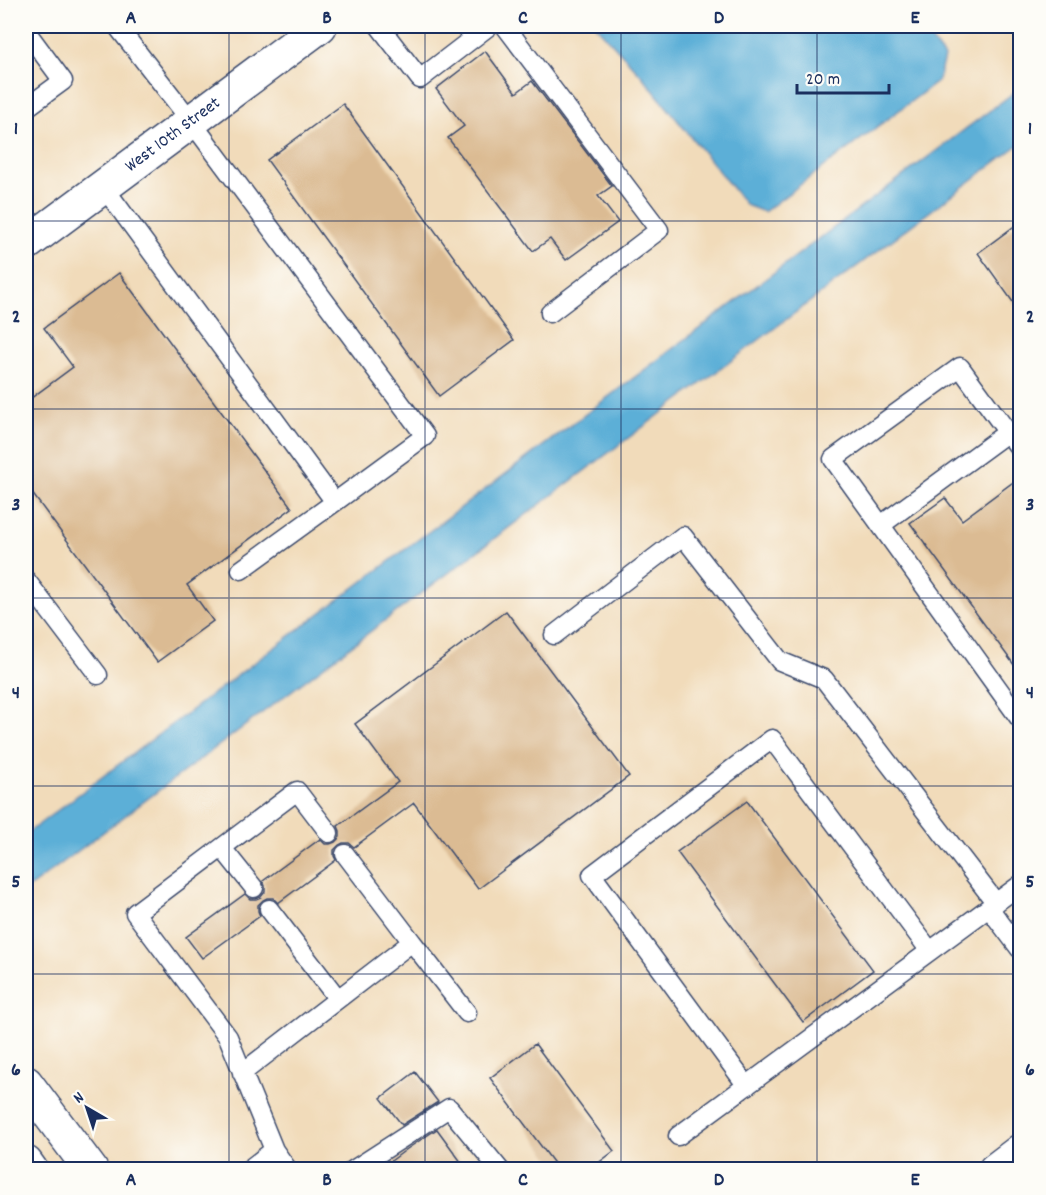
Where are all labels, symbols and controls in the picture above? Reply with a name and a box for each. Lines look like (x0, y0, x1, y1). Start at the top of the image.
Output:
text: A (126, 5, 137, 33)
text: B (322, 5, 332, 33)
text: C (518, 5, 528, 33)
text: D (714, 5, 725, 33)
text: E (910, 5, 920, 33)
scale bar (797, 57, 888, 95)
text: 20 m (806, 68, 840, 93)
street label: West 10th Street (120, 91, 226, 179)
text: 1 (14, 116, 18, 144)
text: 1 (1028, 116, 1032, 144)
text: 2 (12, 304, 20, 332)
text: 2 (1026, 304, 1034, 332)
text: 3 (12, 492, 20, 520)
text: 3 (1026, 492, 1034, 520)
text: 4 (12, 680, 20, 708)
text: 4 (1026, 680, 1034, 708)
text: 5 (11, 869, 21, 897)
text: 5 (1025, 869, 1035, 897)
text: 6 (11, 1057, 21, 1085)
text: 6 (1025, 1057, 1035, 1085)
north arrow (57, 1078, 117, 1138)
text: N (69, 1087, 90, 1110)
text: A (126, 1167, 137, 1195)
text: B (322, 1167, 332, 1195)
text: C (518, 1167, 528, 1195)
text: D (714, 1167, 725, 1195)
text: E (910, 1167, 920, 1195)

